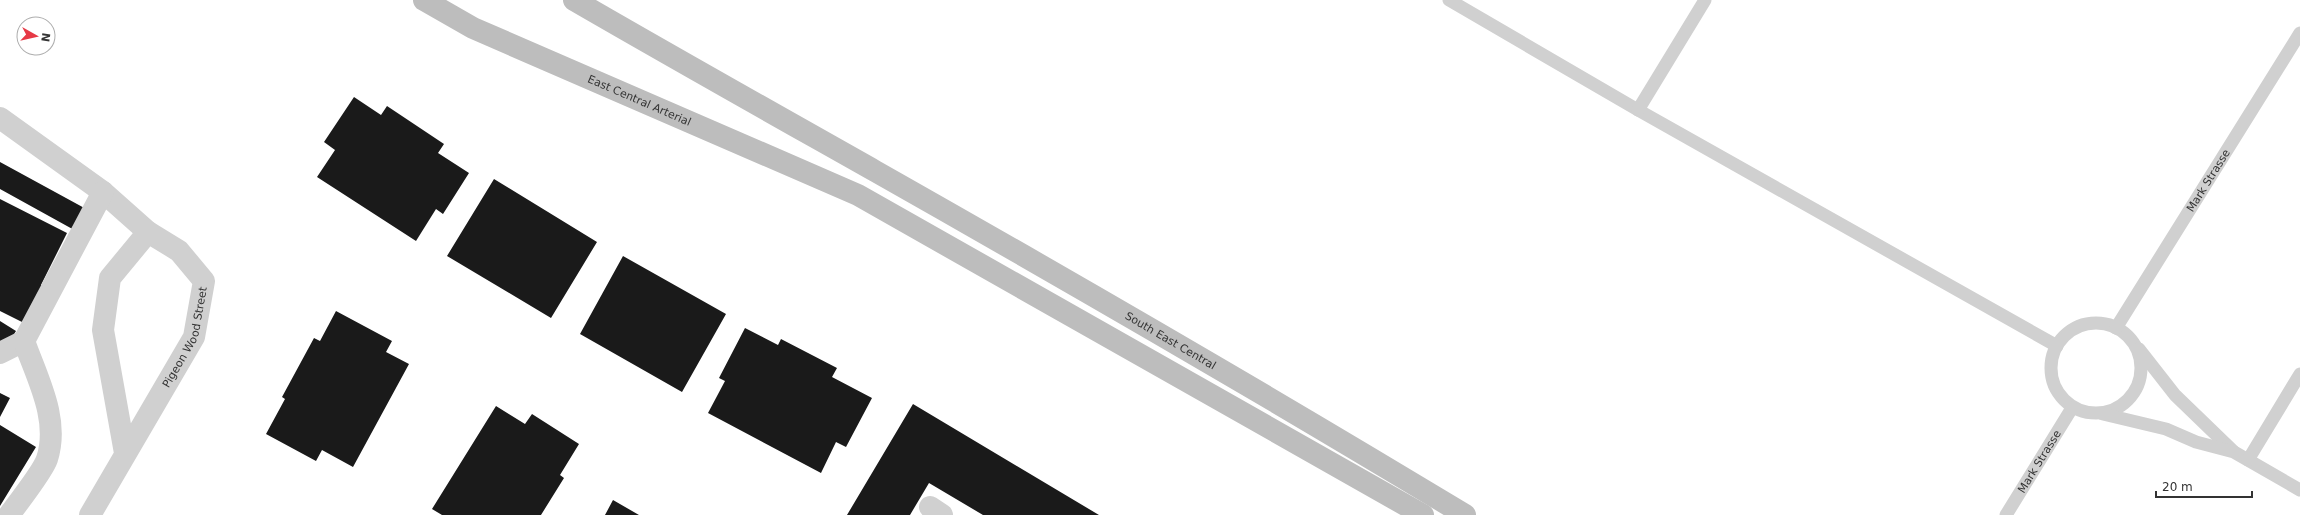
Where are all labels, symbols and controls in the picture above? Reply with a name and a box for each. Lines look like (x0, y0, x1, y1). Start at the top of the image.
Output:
north arrow (16, 16, 56, 56)
text: N (38, 32, 52, 43)
street label: East Central Arterial (586, 72, 693, 128)
street label: Mark Strasse (2184, 146, 2233, 214)
street label: Pigeon Wood Street (160, 285, 209, 390)
street label: South East Central (1123, 309, 1218, 372)
street label: Mark Strasse (2015, 427, 2063, 495)
scale bar (2156, 473, 2252, 499)
text: 20 m (2162, 480, 2193, 494)

